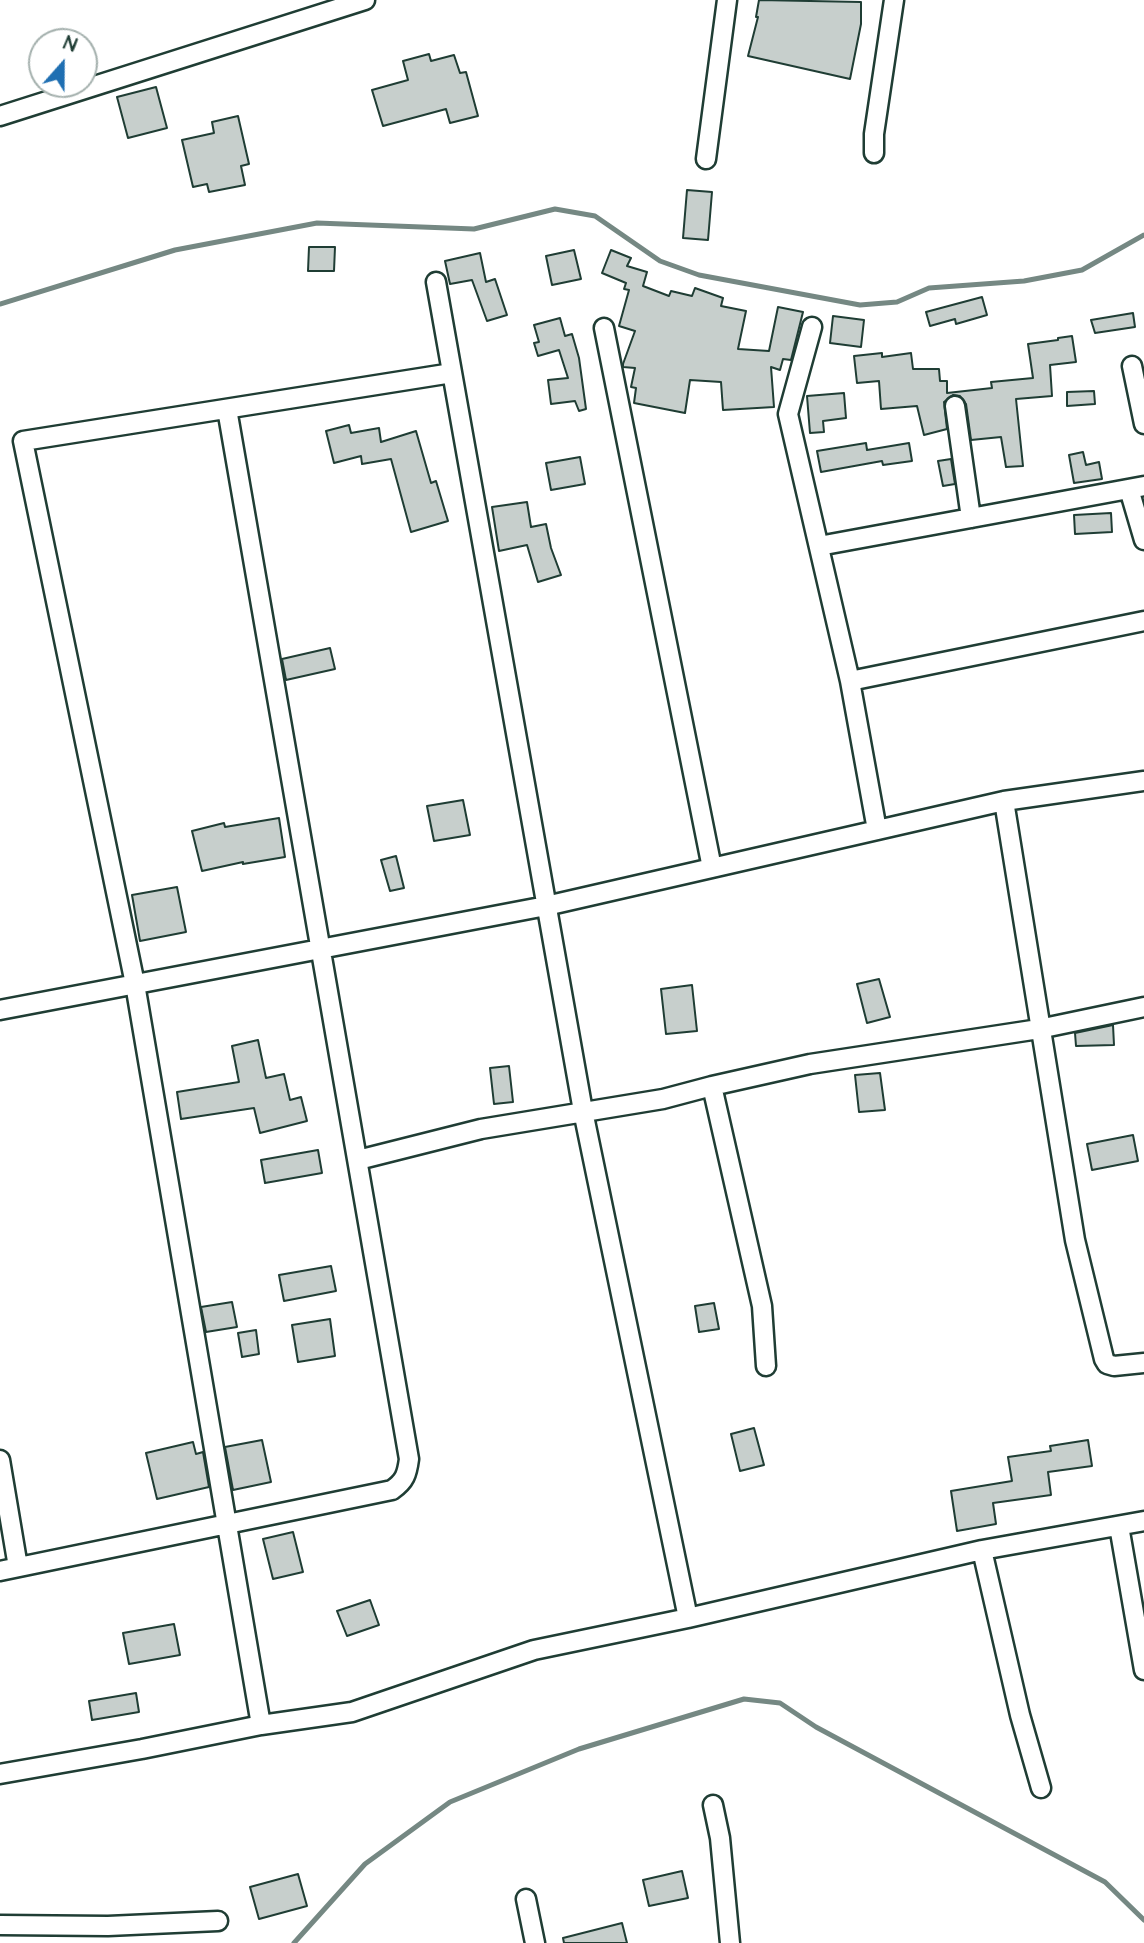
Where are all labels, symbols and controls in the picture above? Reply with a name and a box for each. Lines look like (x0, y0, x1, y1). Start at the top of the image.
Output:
north arrow (28, 28, 98, 98)
text: N (60, 30, 80, 60)

